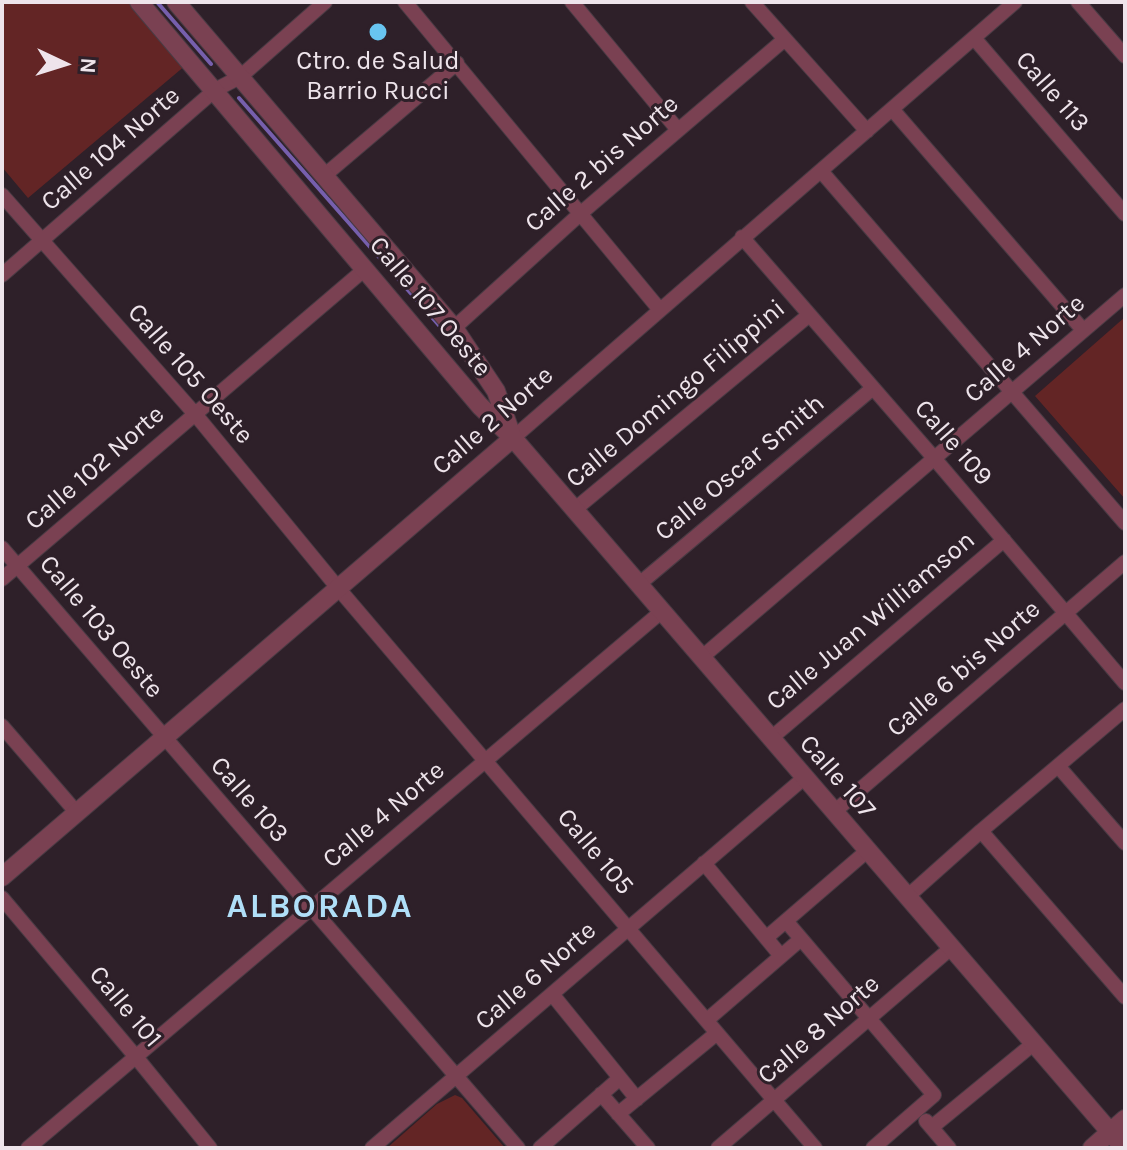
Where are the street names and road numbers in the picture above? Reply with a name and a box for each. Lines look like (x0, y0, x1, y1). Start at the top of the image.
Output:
street label: Calle 113 (1008, 45, 1096, 139)
street label: Calle 104 Norte (35, 80, 187, 218)
street label: Calle 2 bis Norte (519, 89, 685, 239)
street label: Calle 107 Oeste (362, 230, 498, 384)
street label: Calle 4 Norte (958, 288, 1092, 410)
street label: Calle Domingo Filippini (560, 293, 792, 495)
street label: Calle 105 Oeste (120, 297, 260, 451)
street label: Calle 2 Norte (426, 360, 560, 482)
street label: Calle Oscar Smith (649, 388, 831, 548)
street label: Calle 109 (907, 394, 999, 492)
street label: Calle 102 Norte (19, 399, 171, 537)
street label: Calle Juan Williamson (761, 525, 981, 717)
street label: Calle 103 Oeste (32, 549, 170, 705)
street label: Calle 6 bis Norte (881, 594, 1047, 744)
street label: Calle 107 (792, 729, 882, 825)
street label: Calle 103 (203, 751, 295, 849)
street label: Calle 4 Norte (317, 755, 451, 875)
street label: Calle 105 (550, 803, 640, 901)
street label: Calle 6 Norte (469, 915, 603, 1037)
street label: Calle 101 (82, 960, 168, 1054)
street label: Calle 8 Norte (752, 969, 886, 1091)

